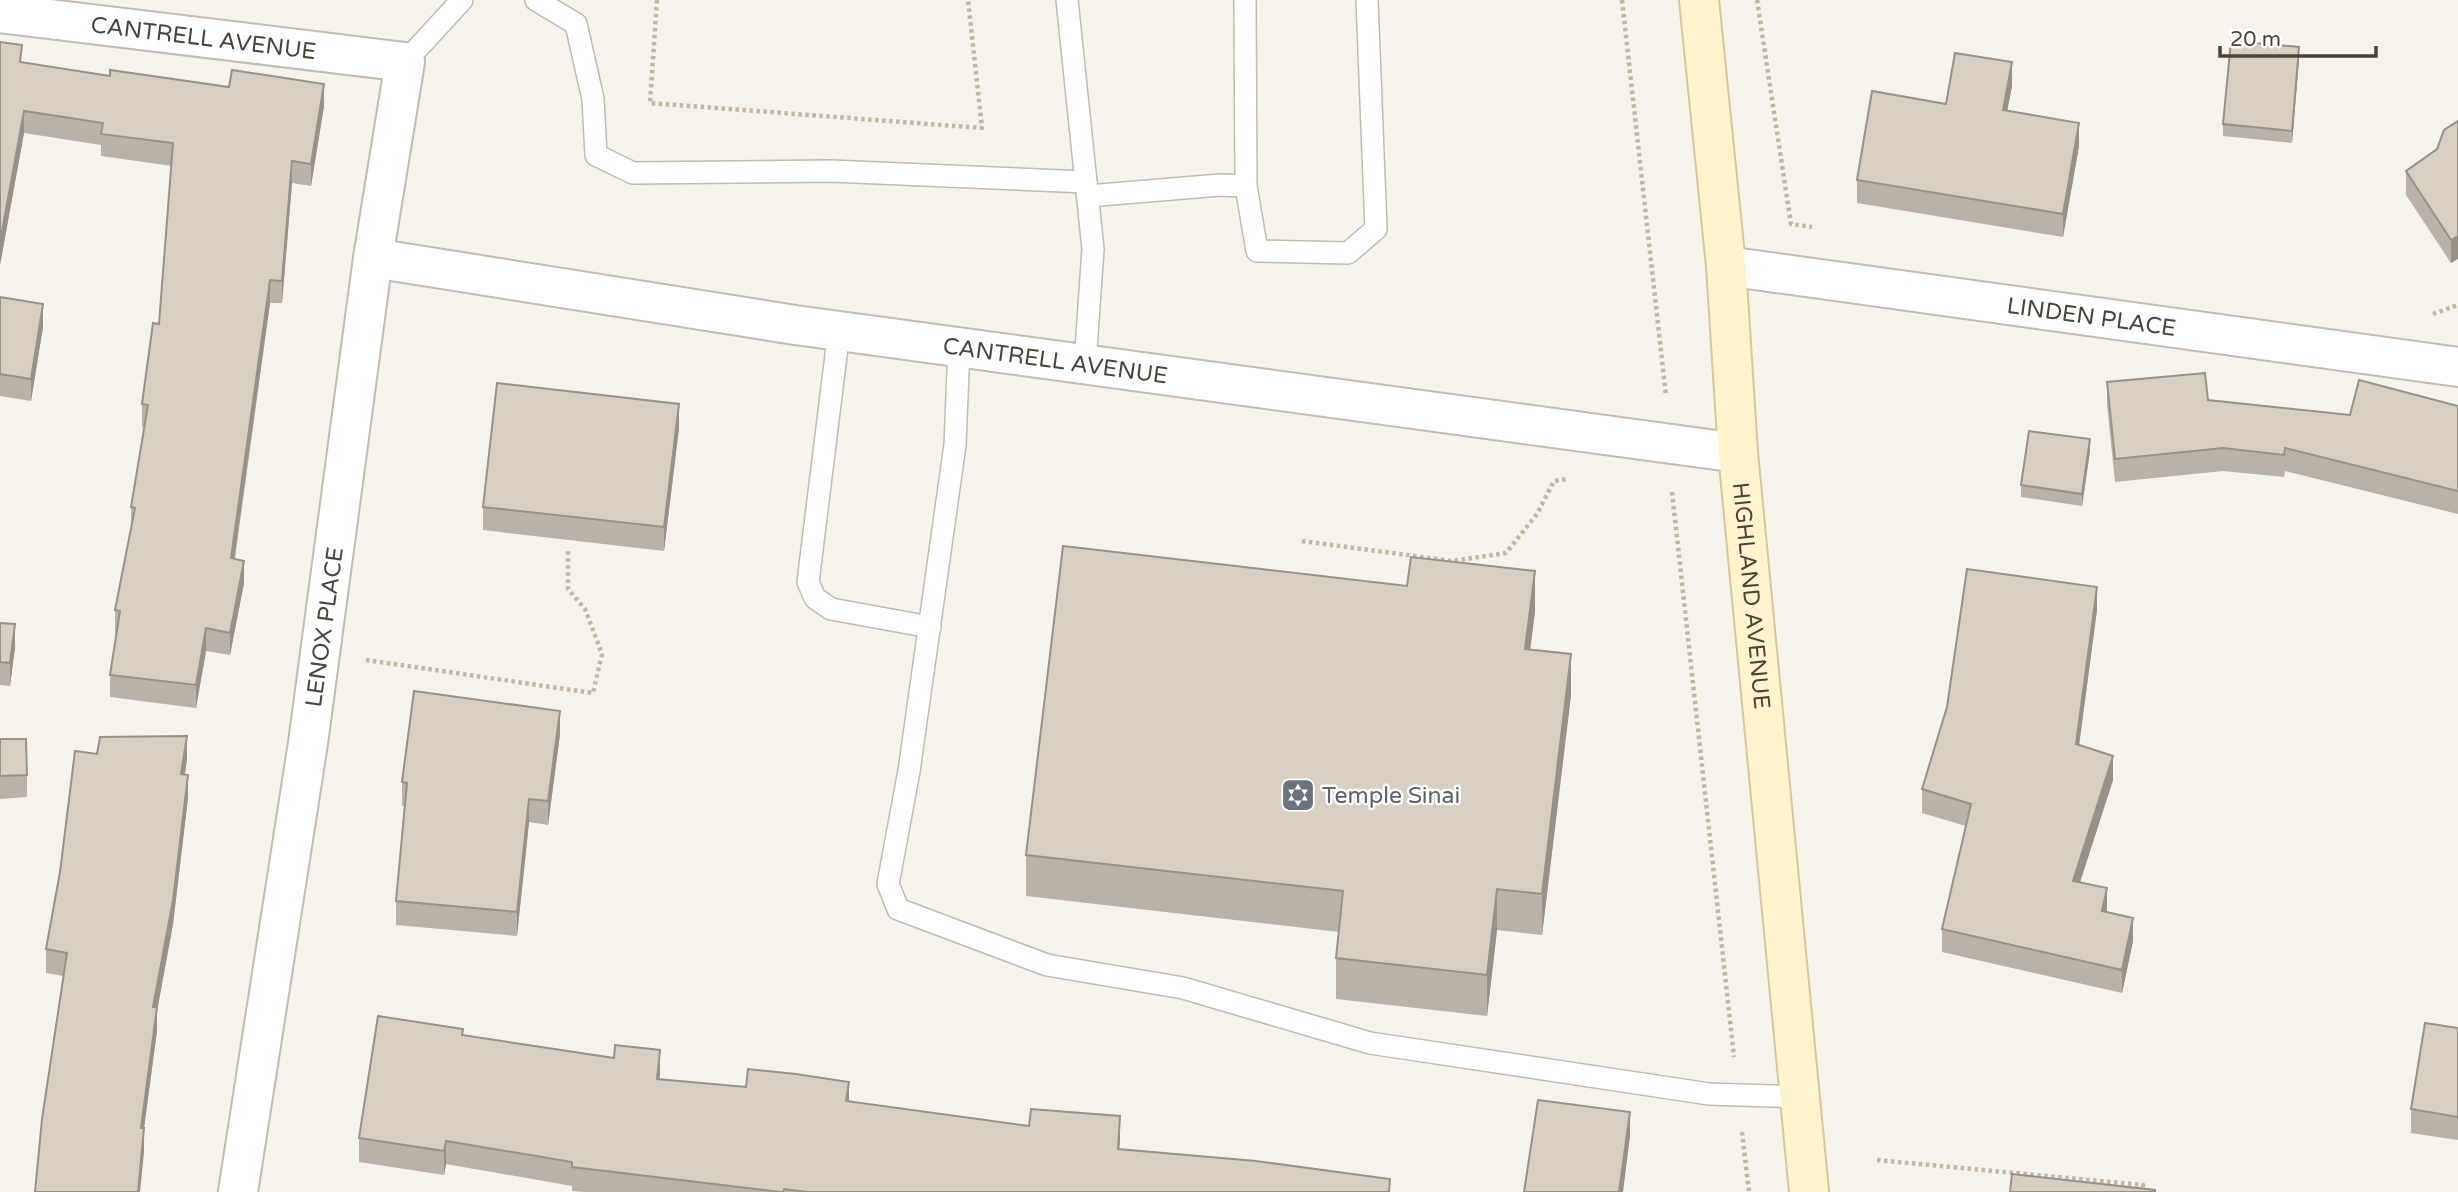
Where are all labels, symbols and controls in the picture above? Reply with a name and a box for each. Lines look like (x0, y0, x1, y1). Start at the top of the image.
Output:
street label: CANTRELL AVENUE (89, 11, 318, 66)
scale bar (2220, 14, 2376, 58)
text: 20 m (2230, 27, 2281, 52)
street label: LINDEN PLACE (2005, 292, 2178, 343)
street label: CANTRELL AVENUE (941, 332, 1169, 390)
street label: HIGHLAND AVENUE (1726, 481, 1776, 710)
street label: LENOX PLACE (300, 545, 350, 709)
synagogue icon: Temple Sinai (1279, 776, 1317, 814)
place label: Temple Sinai (1322, 782, 1460, 810)

